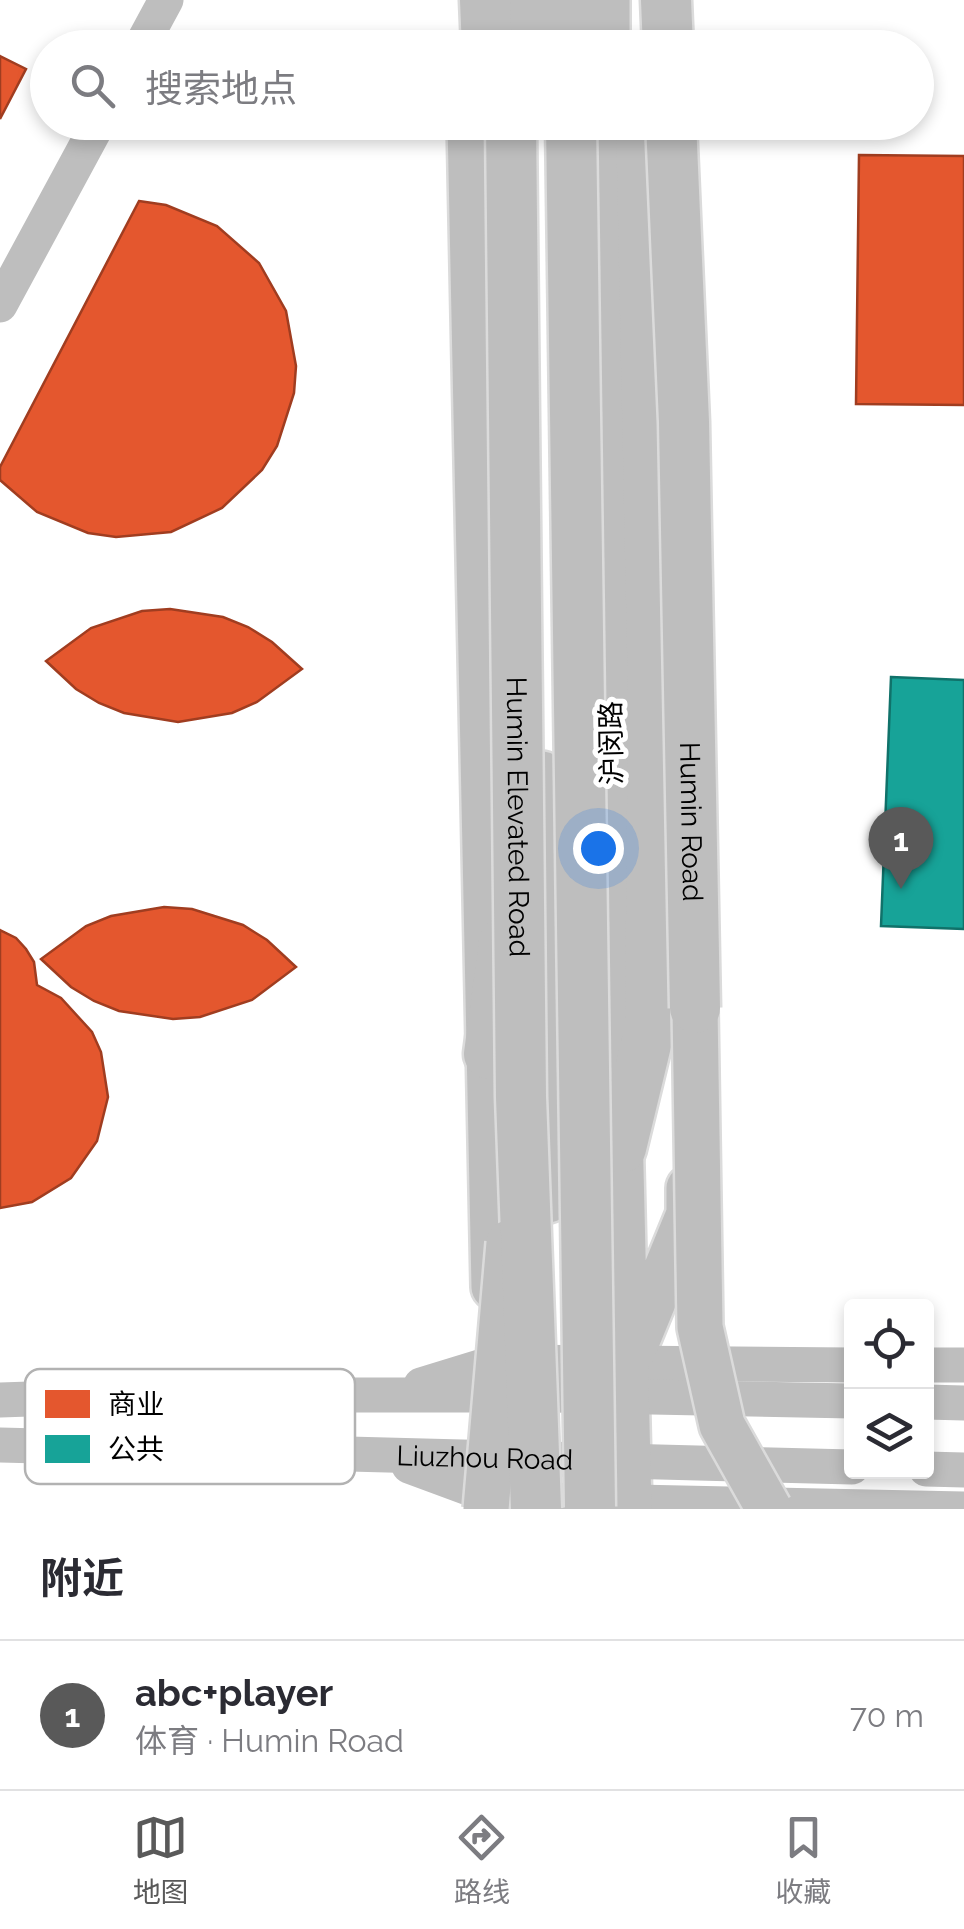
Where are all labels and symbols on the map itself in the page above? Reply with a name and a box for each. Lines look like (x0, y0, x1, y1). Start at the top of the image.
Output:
street label: Humin Elevated Road (500, 677, 536, 957)
street label: 沪闵路 (594, 701, 629, 785)
street label: Humin Road (673, 741, 709, 902)
pin: 1 (868, 806, 934, 889)
your location (573, 823, 624, 874)
legend (25, 1369, 355, 1484)
text: 商业 (108, 1388, 164, 1421)
text: 公共 (108, 1433, 164, 1466)
street label: Liuzhou Road (396, 1439, 574, 1477)

